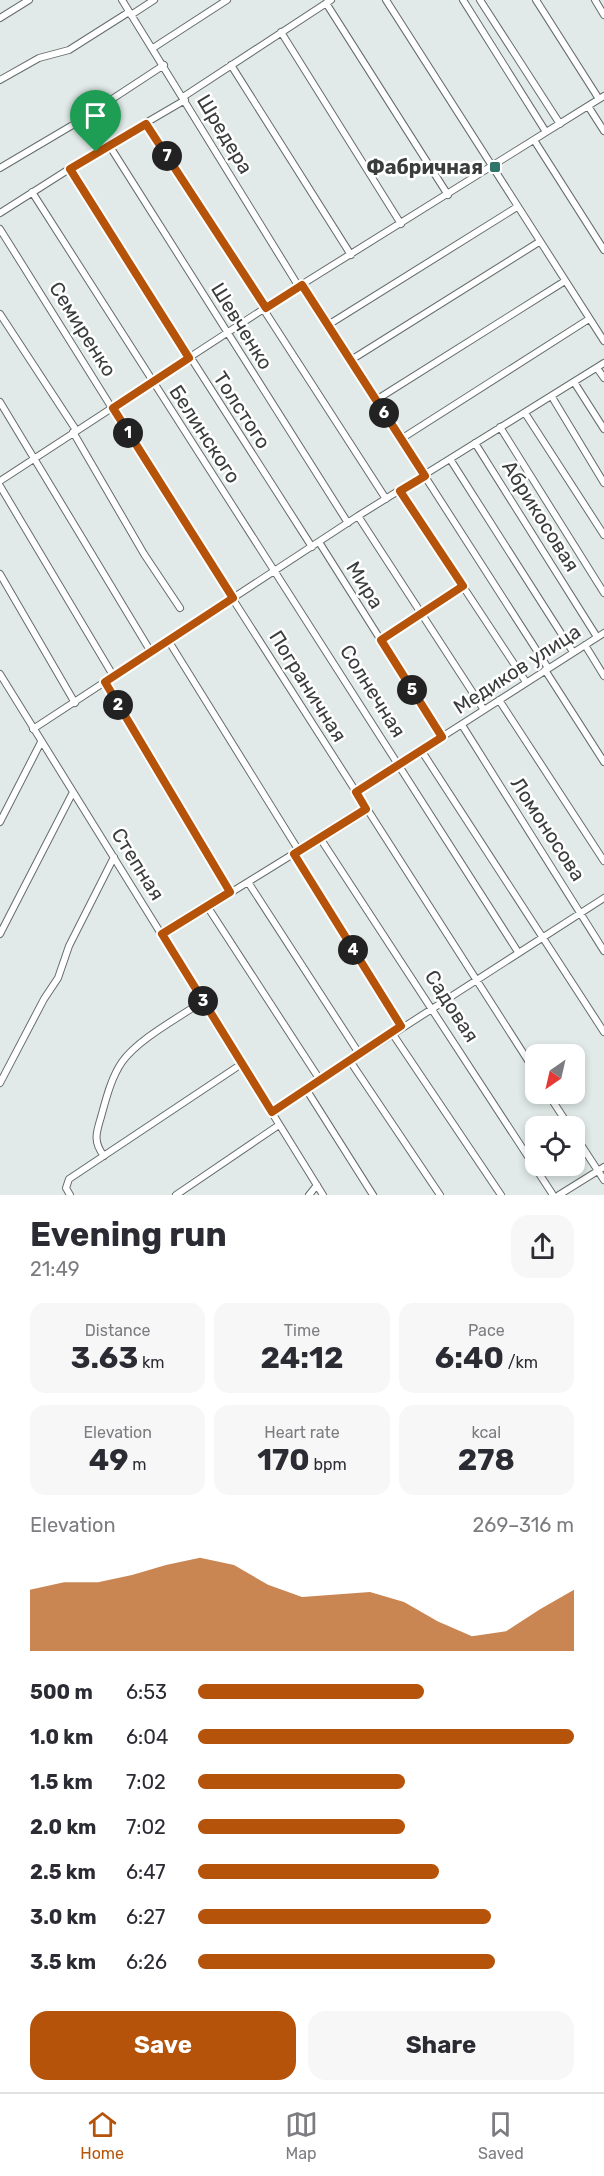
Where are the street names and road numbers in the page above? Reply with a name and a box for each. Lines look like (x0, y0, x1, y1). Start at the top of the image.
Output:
street label: Шредера (192, 90, 258, 178)
street label: Семиренко (44, 277, 122, 381)
street label: Шевченко (206, 278, 278, 374)
street label: Толстого (208, 367, 276, 453)
street label: Белинского (164, 380, 246, 488)
street label: Абрикосовая (497, 456, 585, 576)
street label: Мира (341, 557, 389, 613)
street label: Медиков улица (449, 619, 585, 719)
street label: Пограничная (264, 626, 352, 746)
street label: Солнечная (335, 640, 411, 742)
street label: Ломоносова (505, 773, 591, 885)
street label: Степная (106, 823, 170, 905)
street label: Садовая (420, 965, 484, 1047)

